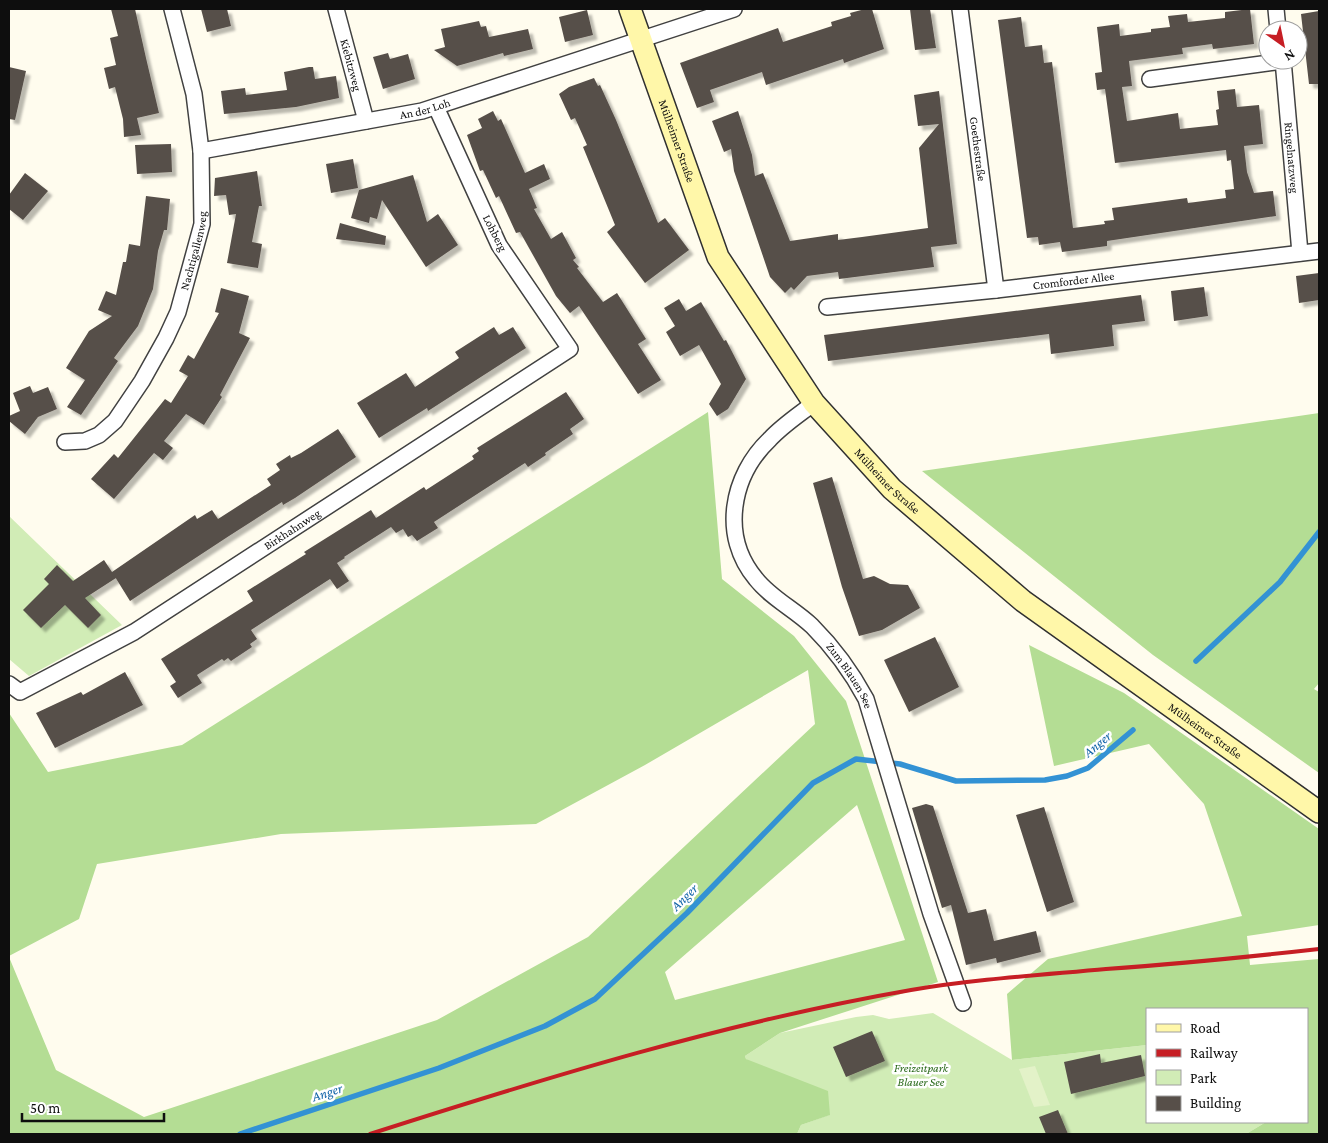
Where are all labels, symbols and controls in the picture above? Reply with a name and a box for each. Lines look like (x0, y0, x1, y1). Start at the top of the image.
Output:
north arrow (1258, 20, 1308, 70)
street label: Kiebitzweg (337, 37, 365, 93)
text: N (1281, 47, 1298, 65)
street label: An der Loh (398, 95, 453, 122)
street label: Mülheimer Straße (656, 98, 698, 184)
street label: Goethestraße (967, 116, 989, 182)
street label: Ringelnatzweg (1282, 122, 1302, 194)
street label: Nachtigallenweg (177, 211, 209, 292)
street label: Lohberg (480, 212, 510, 254)
street label: Cromforder Allee (1032, 269, 1115, 292)
street label: Mülheimer Straße (852, 445, 923, 517)
street label: Birkhahnweg (261, 506, 323, 553)
street label: Zum Blauen See (823, 640, 875, 710)
street label: Mülheimer Straße (1166, 700, 1245, 762)
water label: Anger (1079, 727, 1115, 761)
water label: Anger (667, 879, 702, 914)
legend (1146, 1008, 1308, 1123)
text: Road (1190, 1020, 1221, 1036)
text: Railway (1190, 1045, 1238, 1062)
park label: Freizeitpark Blauer See (894, 1061, 949, 1089)
text: Park (1190, 1070, 1217, 1086)
water label: Anger (309, 1079, 345, 1105)
scale bar (22, 1090, 165, 1122)
text: Building (1190, 1095, 1241, 1112)
text: 50 m (30, 1100, 60, 1116)

